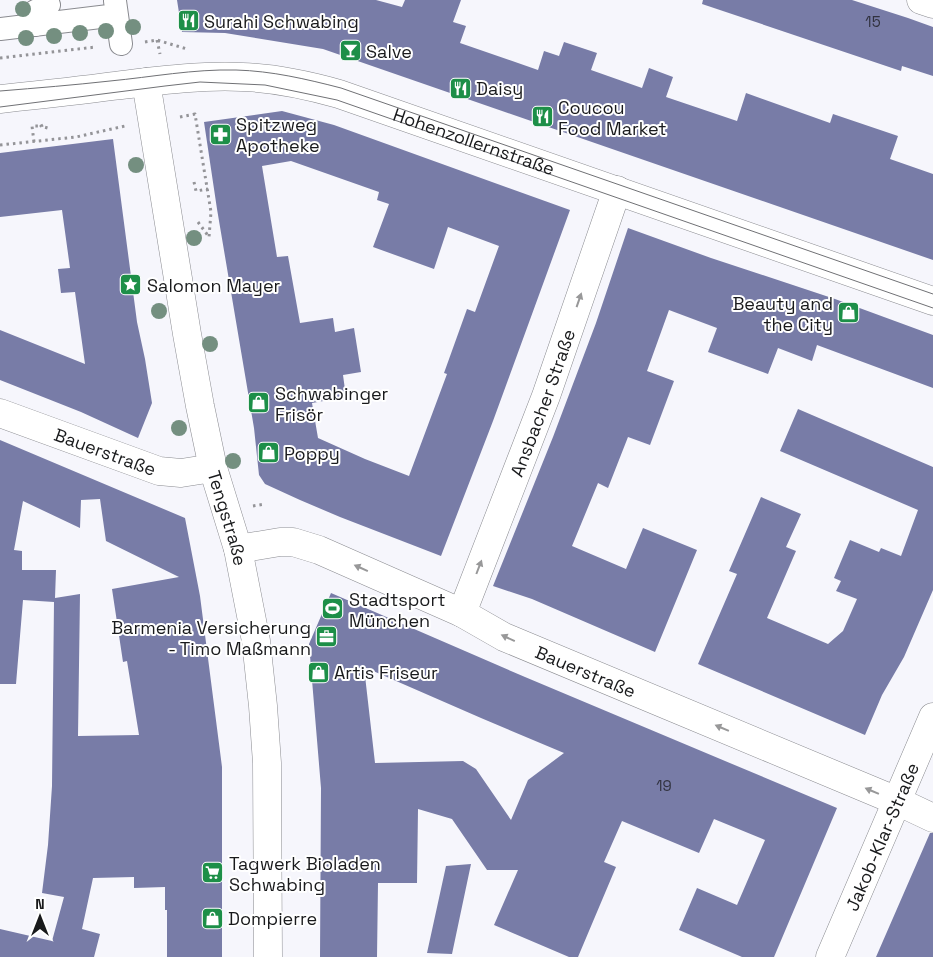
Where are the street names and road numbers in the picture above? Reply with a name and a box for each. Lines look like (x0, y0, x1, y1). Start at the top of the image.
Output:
street label: Hohenzollernstraße (390, 102, 558, 180)
street label: Ansbacher Straße (504, 326, 580, 480)
street label: Bauerstraße (51, 422, 159, 480)
street label: Tengstraße (203, 467, 252, 568)
street label: Bauerstraße (532, 640, 639, 702)
street label: Jakob-Klar-Straße (840, 759, 924, 914)

